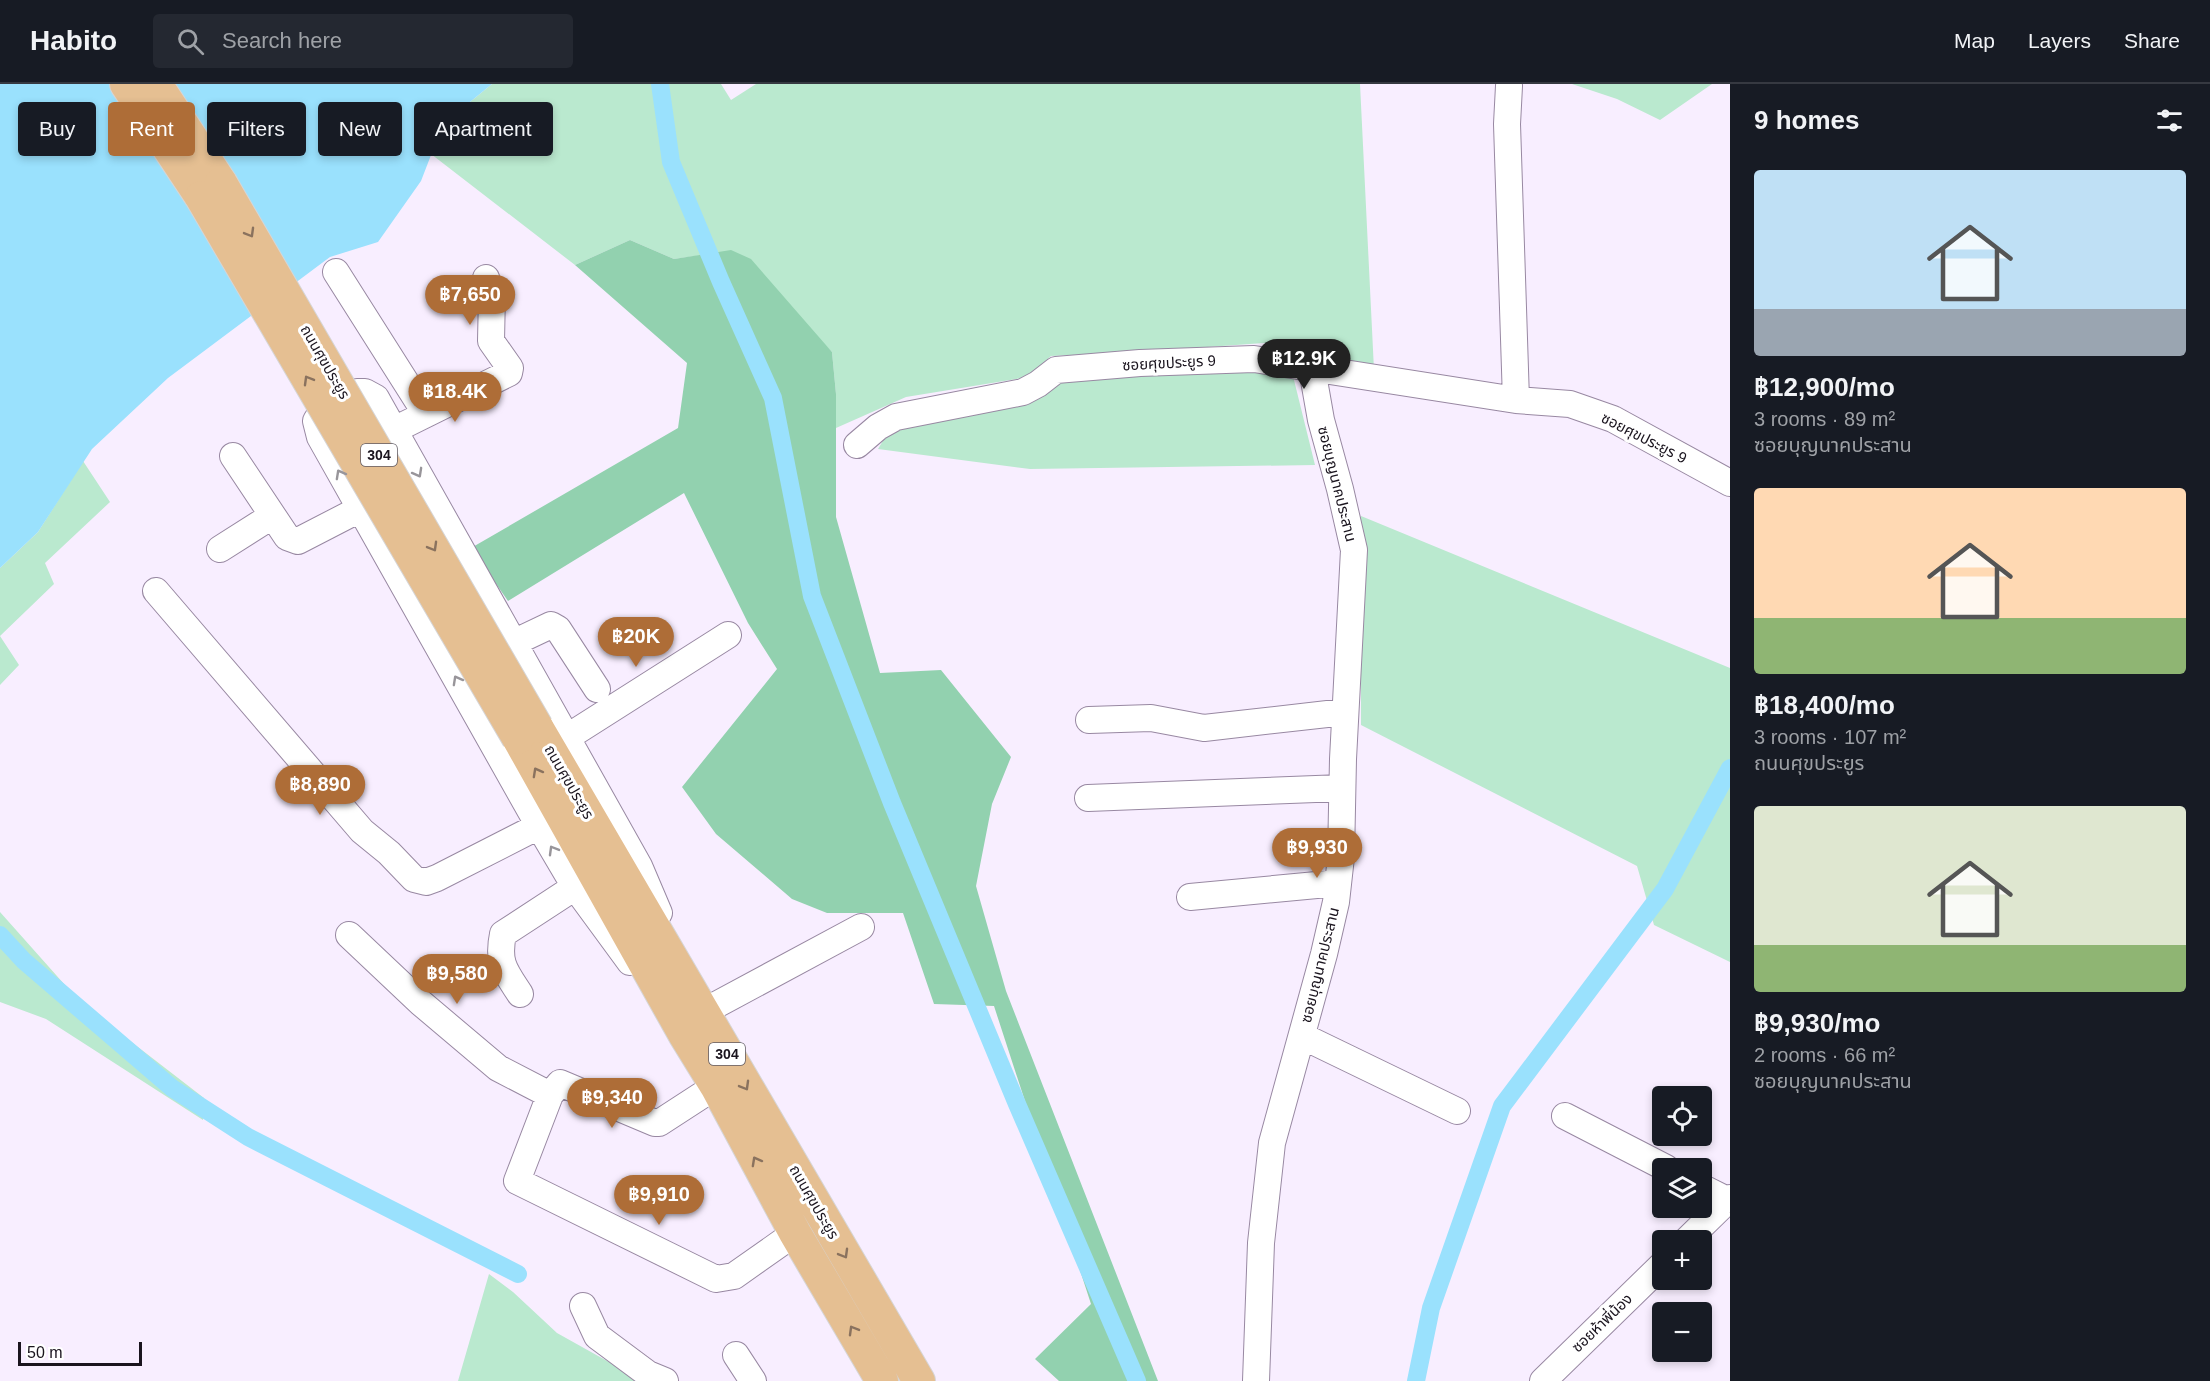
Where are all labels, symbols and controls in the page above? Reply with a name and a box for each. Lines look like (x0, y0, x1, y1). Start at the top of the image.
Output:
search box (153, 14, 573, 68)
text: Habito (30, 25, 117, 56)
icon: search (174, 25, 207, 58)
text: Search here (222, 28, 342, 53)
text: Map (1954, 29, 1995, 52)
text: Layers (2028, 29, 2091, 52)
text: Share (2124, 29, 2180, 52)
chip: Buy (18, 102, 96, 156)
chip: Rent (108, 102, 195, 156)
chip: Filters (207, 102, 306, 156)
chip: New (318, 102, 402, 156)
chip: Apartment (414, 102, 553, 156)
icon: filters (2153, 104, 2186, 137)
text: 9 homes (1754, 105, 1860, 135)
icon: home (1916, 209, 2024, 317)
one-way arrow (243, 227, 255, 237)
pin: ฿7,650 (421, 275, 519, 326)
text: ฿7,650 (439, 283, 501, 305)
street label: ถนนศุขประยูร (297, 322, 353, 402)
pin: ฿12.9K (1255, 339, 1353, 390)
text: ฿12.9K (1272, 347, 1337, 369)
street label: ซอยศุขประยูร 9 (1122, 352, 1216, 374)
pin: ฿18.4K (406, 372, 504, 423)
text: ฿12,900/mo (1754, 372, 1895, 402)
one-way arrow (303, 375, 315, 386)
text: ฿18.4K (423, 380, 488, 402)
text: 3 rooms · 89 m² (1754, 408, 1895, 430)
street label: ซอยศุขประยูร 9 (1598, 409, 1690, 467)
street label: ซอยบุญนาคประสาน (1314, 424, 1360, 544)
text: ซอยบุญนาคประสาน (1754, 434, 1912, 456)
road number: 304 (361, 444, 397, 466)
one-way arrow (411, 466, 422, 477)
one-way arrow (336, 470, 348, 480)
icon: home (1916, 527, 2024, 635)
one-way arrow (426, 541, 437, 551)
pin: ฿20K (600, 617, 672, 668)
text: ฿20K (612, 625, 660, 647)
one-way arrow (453, 676, 464, 686)
text: ฿18,400/mo (1754, 690, 1895, 720)
text: 3 rooms · 107 m² (1754, 726, 1906, 748)
street label: ถนนศุขประยูร (541, 742, 597, 822)
text: ถนนศุขประยูร (1754, 752, 1864, 774)
pin: ฿8,890 (271, 765, 369, 816)
one-way arrow (533, 767, 544, 778)
text: ฿8,890 (289, 773, 351, 795)
pin: ฿9,930 (1268, 828, 1366, 879)
text: ฿9,930 (1286, 836, 1348, 858)
icon: home (1916, 845, 2024, 953)
one-way arrow (549, 846, 560, 856)
street label: ซอยบุญนาคประสาน (1297, 905, 1343, 1025)
pin: ฿9,580 (408, 954, 506, 1005)
text: ฿9,580 (426, 962, 488, 984)
text: ฿9,930/mo (1754, 1008, 1880, 1038)
road number: 304 (709, 1043, 745, 1065)
text: 2 rooms · 66 m² (1754, 1044, 1895, 1066)
text: ซอยบุญนาคประสาน (1754, 1070, 1912, 1092)
pin: ฿9,340 (563, 1078, 661, 1129)
one-way arrow (738, 1080, 750, 1090)
text: ฿9,340 (581, 1086, 643, 1108)
map controls (1652, 1086, 1712, 1362)
button: locate (1652, 1086, 1712, 1146)
one-way arrow (752, 1157, 763, 1167)
button: layers (1652, 1158, 1712, 1218)
street label: ถนนศุขประยูร (786, 1162, 842, 1242)
pin: ฿9,910 (610, 1175, 708, 1226)
text: ฿9,910 (628, 1183, 690, 1205)
button: + (1652, 1230, 1712, 1290)
one-way arrow (837, 1248, 848, 1258)
street label: ซอยห้าพี่น้อง (1567, 1288, 1635, 1356)
button: − (1652, 1302, 1712, 1362)
one-way arrow (848, 1326, 860, 1337)
scale bar (18, 1339, 142, 1366)
text: 50 m (27, 1344, 63, 1361)

